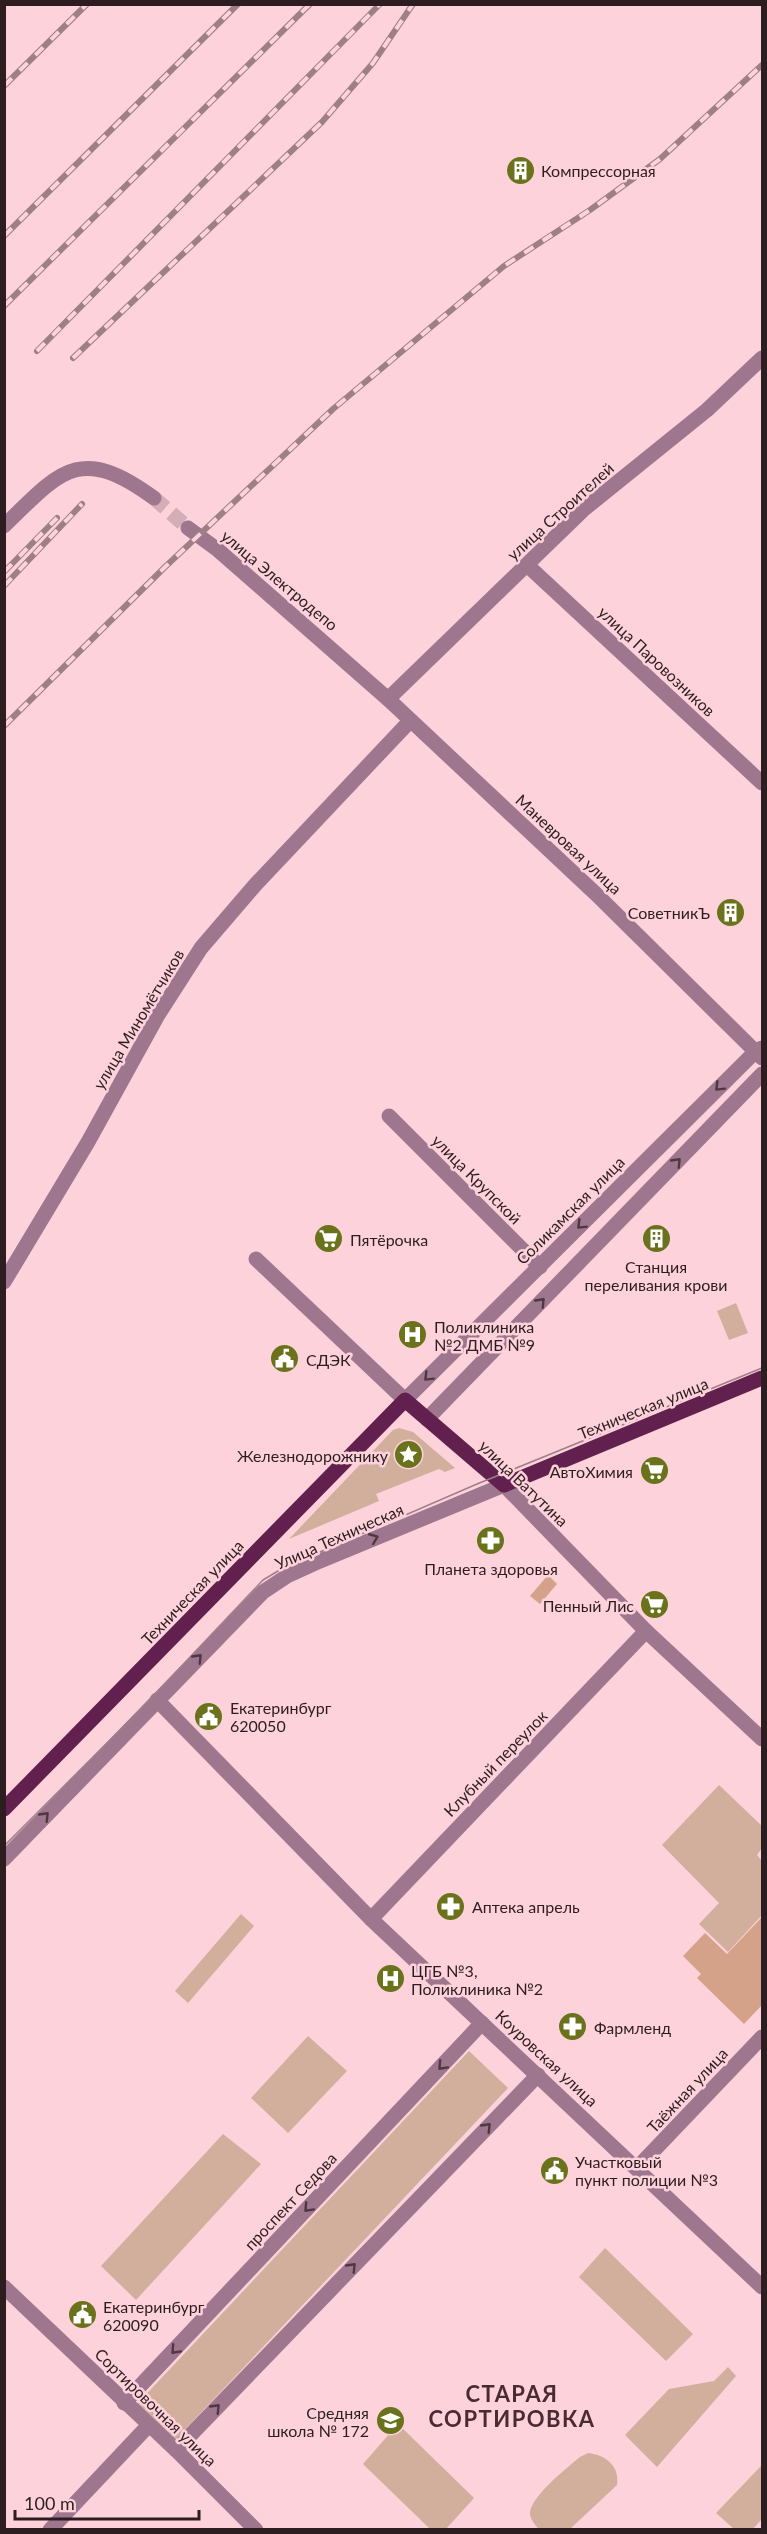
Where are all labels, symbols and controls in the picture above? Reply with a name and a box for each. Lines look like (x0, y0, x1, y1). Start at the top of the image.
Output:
building icon: Компрессорная (504, 154, 536, 186)
place label: Компрессорная (541, 161, 656, 180)
street label: улица Строителей (503, 458, 617, 564)
street label: улица Электродепо (218, 526, 342, 634)
street label: улица Паровозников (595, 602, 719, 720)
street label: Маневровая улица (512, 790, 626, 898)
building icon: СоветникЪ (715, 896, 747, 928)
place label: СоветникЪ (628, 903, 710, 922)
street label: улица Миномётчиков (89, 946, 187, 1092)
one-way arrow (716, 1079, 727, 1090)
street label: улица Крупской (428, 1130, 526, 1228)
street label: Соликамская улица (512, 1152, 628, 1268)
one-way arrow (669, 1158, 680, 1169)
one-way arrow (578, 1217, 589, 1228)
building icon: Станция переливания крови (640, 1222, 672, 1254)
supermarket icon: Пятёрочка (313, 1223, 345, 1255)
place label: Пятёрочка (350, 1230, 428, 1249)
place label: Станция переливания крови (585, 1257, 728, 1294)
one-way arrow (533, 1298, 544, 1309)
place label: Поликлиника №2 ДМБ №9 (434, 1317, 535, 1354)
hospital icon: Поликлиника №2 ДМБ №9 (397, 1319, 429, 1351)
public building icon: СДЭК (269, 1343, 301, 1375)
place label: СДЭК (306, 1350, 351, 1369)
one-way arrow (425, 1370, 435, 1381)
street label: Техническая улица (575, 1373, 711, 1443)
street label: улица Ватутина (476, 1436, 572, 1530)
place icon: Железнодорожнику (393, 1439, 425, 1471)
place label: Железнодорожнику (237, 1446, 389, 1465)
supermarket icon: АвтоХимия (638, 1455, 670, 1487)
place label: АвтоХимия (550, 1462, 633, 1481)
street label: Улица Техническая (272, 1499, 406, 1573)
pharmacy icon: Планета здоровья (475, 1524, 507, 1556)
one-way arrow (368, 1533, 379, 1545)
street label: Техническая улица (137, 1536, 247, 1648)
place label: Планета здоровья (424, 1559, 558, 1578)
supermarket icon: Пенный Лис (639, 1589, 671, 1621)
place label: Пенный Лис (543, 1596, 634, 1615)
one-way arrow (191, 1654, 202, 1664)
place label: Екатеринбург 620050 (230, 1698, 332, 1735)
public building icon: Екатеринбург 620050 (193, 1700, 225, 1732)
street label: Клубный переулок (439, 1705, 551, 1820)
one-way arrow (38, 1813, 49, 1823)
pharmacy icon: Аптека апрель (435, 1890, 467, 1922)
place label: Аптека апрель (472, 1897, 580, 1916)
place label: ЦГБ №3, Поликлиника №2 (411, 1961, 543, 1998)
hospital icon: ЦГБ №3, Поликлиника №2 (374, 1963, 406, 1995)
street label: Коуровская улица (492, 2006, 602, 2110)
pharmacy icon: Фармленд (557, 2011, 589, 2043)
place label: Фармленд (594, 2018, 671, 2037)
street label: Таёжная улица (643, 2044, 731, 2136)
one-way arrow (438, 2059, 449, 2069)
one-way arrow (480, 2124, 491, 2134)
street label: проспект Седова (240, 2148, 340, 2254)
place label: Участковый пункт полиции №3 (575, 2152, 718, 2189)
public building icon: Участковый пункт полиции №3 (538, 2154, 570, 2186)
one-way arrow (304, 2201, 315, 2211)
one-way arrow (344, 2264, 355, 2275)
place label: Екатеринбург 620090 (103, 2297, 205, 2334)
public building icon: Екатеринбург 620090 (66, 2299, 98, 2331)
one-way arrow (171, 2343, 182, 2353)
street label: Сортировочная улица (91, 2344, 221, 2470)
district label: СТАРАЯ СОРТИРОВКА (428, 2380, 596, 2432)
place label: Средняя школа № 172 (267, 2403, 369, 2440)
one-way arrow (209, 2404, 220, 2415)
school or university icon: Средняя школа № 172 (374, 2405, 406, 2437)
scale bar (15, 2483, 200, 2521)
text: 100 m (24, 2492, 75, 2514)

